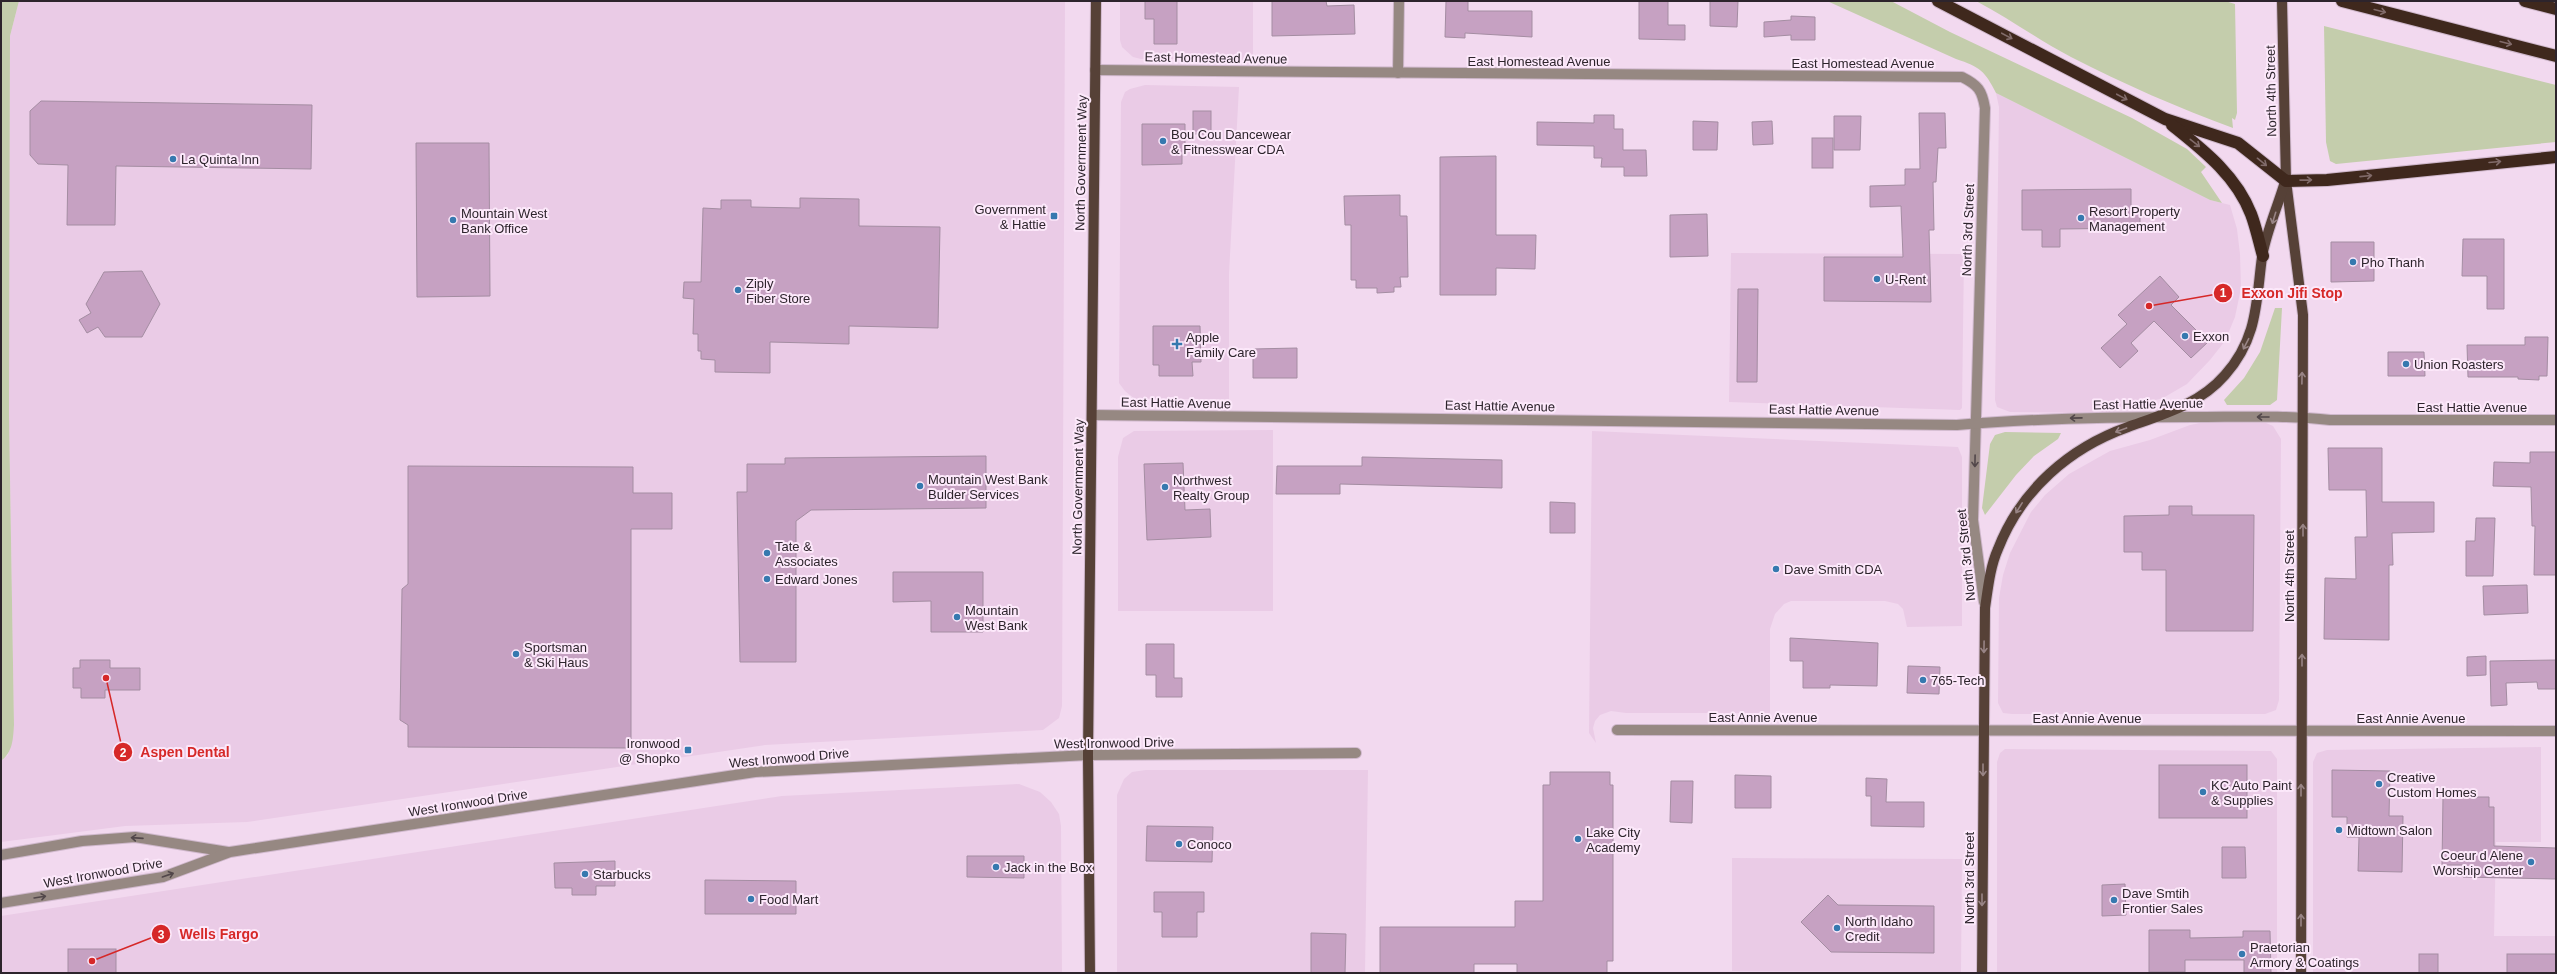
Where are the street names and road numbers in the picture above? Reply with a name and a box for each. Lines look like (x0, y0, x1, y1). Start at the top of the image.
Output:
street label: North 4th Street (2263, 45, 2279, 137)
street label: East Homestead Avenue (1144, 49, 1288, 67)
street label: East Homestead Avenue (1468, 54, 1610, 69)
street label: East Homestead Avenue (1792, 56, 1934, 71)
street label: North Government Way (1072, 94, 1090, 231)
street label: North 3rd Street (1959, 183, 1977, 276)
street label: East Hattie Avenue (1121, 395, 1231, 411)
street label: East Hattie Avenue (2093, 396, 2203, 412)
street label: East Hattie Avenue (1445, 398, 1555, 414)
street label: East Hattie Avenue (2417, 400, 2527, 415)
street label: East Hattie Avenue (1769, 402, 1879, 418)
street label: North Government Way (1069, 418, 1087, 555)
street label: North 3rd Street (1954, 508, 1978, 602)
street label: North 4th Street (2282, 530, 2297, 622)
street label: East Annie Avenue (1709, 710, 1817, 725)
street label: East Annie Avenue (2033, 711, 2141, 726)
street label: East Annie Avenue (2357, 711, 2465, 726)
street label: West Ironwood Drive (1054, 734, 1174, 752)
street label: West Ironwood Drive (728, 745, 850, 771)
street label: West Ironwood Drive (407, 786, 529, 820)
street label: North 3rd Street (1962, 831, 1977, 924)
street label: West Ironwood Drive (42, 855, 164, 891)

